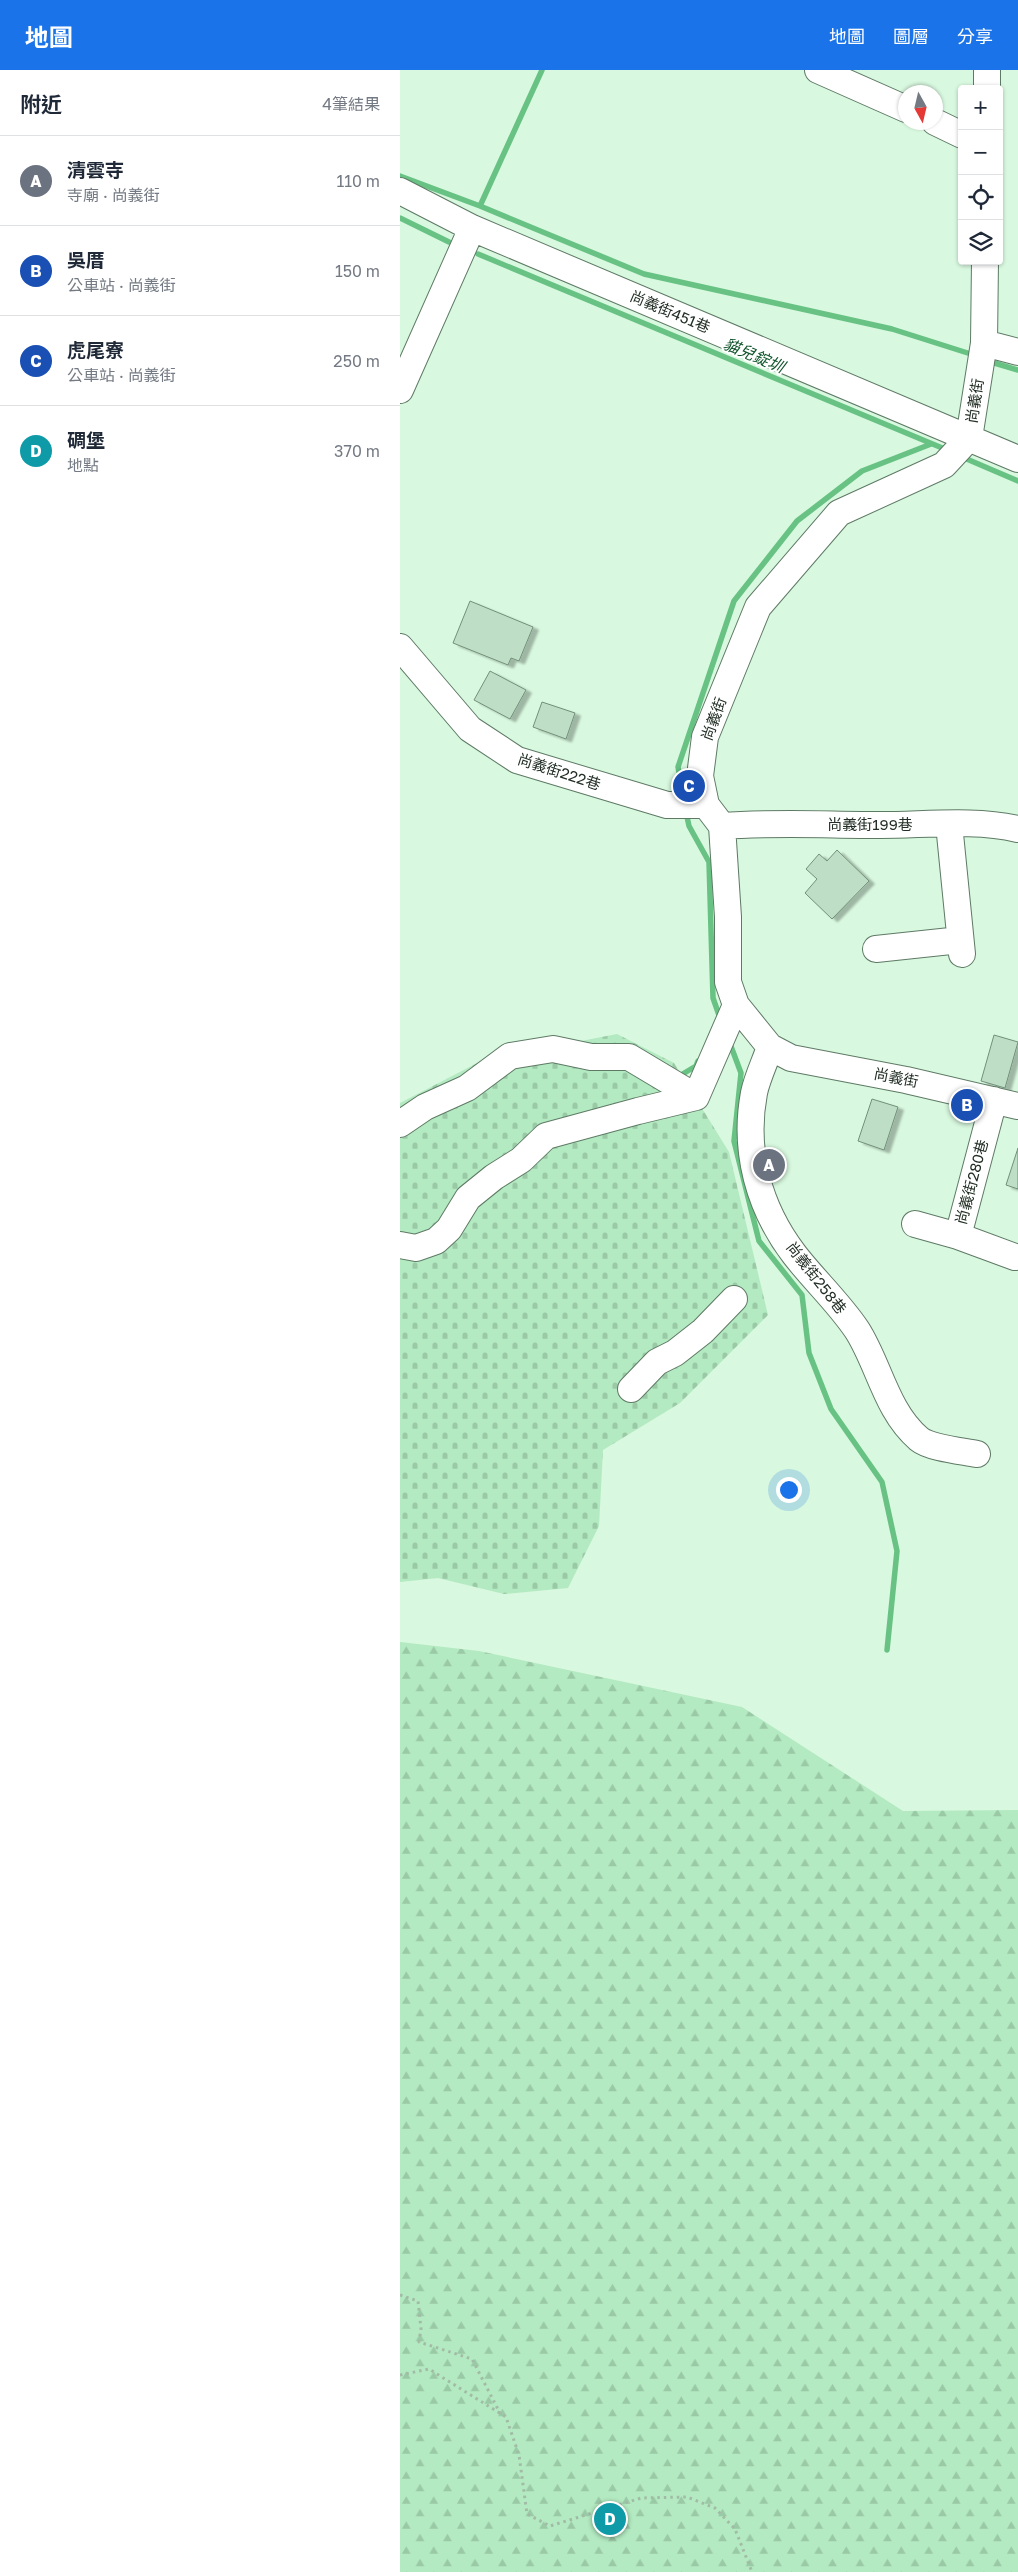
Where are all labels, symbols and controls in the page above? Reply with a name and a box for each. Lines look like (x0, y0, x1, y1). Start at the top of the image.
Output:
text: 地圖 (25, 22, 73, 51)
text: 地圖 (829, 25, 865, 47)
text: 圖層 (893, 25, 929, 47)
text: 分享 (957, 25, 993, 47)
north arrow (898, 85, 943, 130)
map controls (958, 85, 1003, 265)
button: + (958, 85, 1003, 130)
text: 附近 (20, 91, 62, 117)
text: 4筆結果 (322, 94, 380, 114)
button: − (958, 130, 1003, 175)
text: 清雲寺 (67, 158, 124, 181)
text: A (30, 171, 42, 191)
text: 110 m (336, 171, 380, 191)
button: locate (958, 175, 1003, 220)
text: 寺廟 · 尚義街 (67, 185, 160, 205)
button: layers (958, 220, 1003, 265)
text: 吳厝 (67, 248, 105, 271)
text: B (30, 261, 42, 281)
text: 150 m (335, 261, 380, 281)
text: 公車站 · 尚義街 (67, 275, 176, 295)
street label: 尚義街451巷 (628, 286, 713, 336)
water label: 貓兒錠圳 (721, 333, 789, 377)
text: 虎尾寮 (67, 338, 124, 361)
text: C (30, 351, 42, 371)
text: 250 m (333, 351, 380, 371)
text: 公車站 · 尚義街 (67, 365, 176, 385)
street label: 尚義街 (962, 377, 986, 424)
text: 碉堡 (67, 428, 105, 451)
text: D (30, 441, 42, 461)
text: 370 m (334, 441, 380, 461)
text: 地點 (67, 455, 99, 475)
street label: 尚義街 (697, 694, 729, 743)
street label: 尚義街222巷 (516, 749, 603, 793)
pin: C (673, 767, 705, 805)
street label: 尚義街199巷 (827, 815, 913, 833)
street label: 尚義街 (872, 1064, 920, 1090)
pin: B (951, 1086, 983, 1124)
street label: 尚義街280巷 (951, 1137, 991, 1226)
pin: A (753, 1146, 785, 1184)
street label: 尚義街258巷 (783, 1238, 851, 1317)
your location (776, 1477, 802, 1503)
pin: D (594, 2500, 626, 2538)

